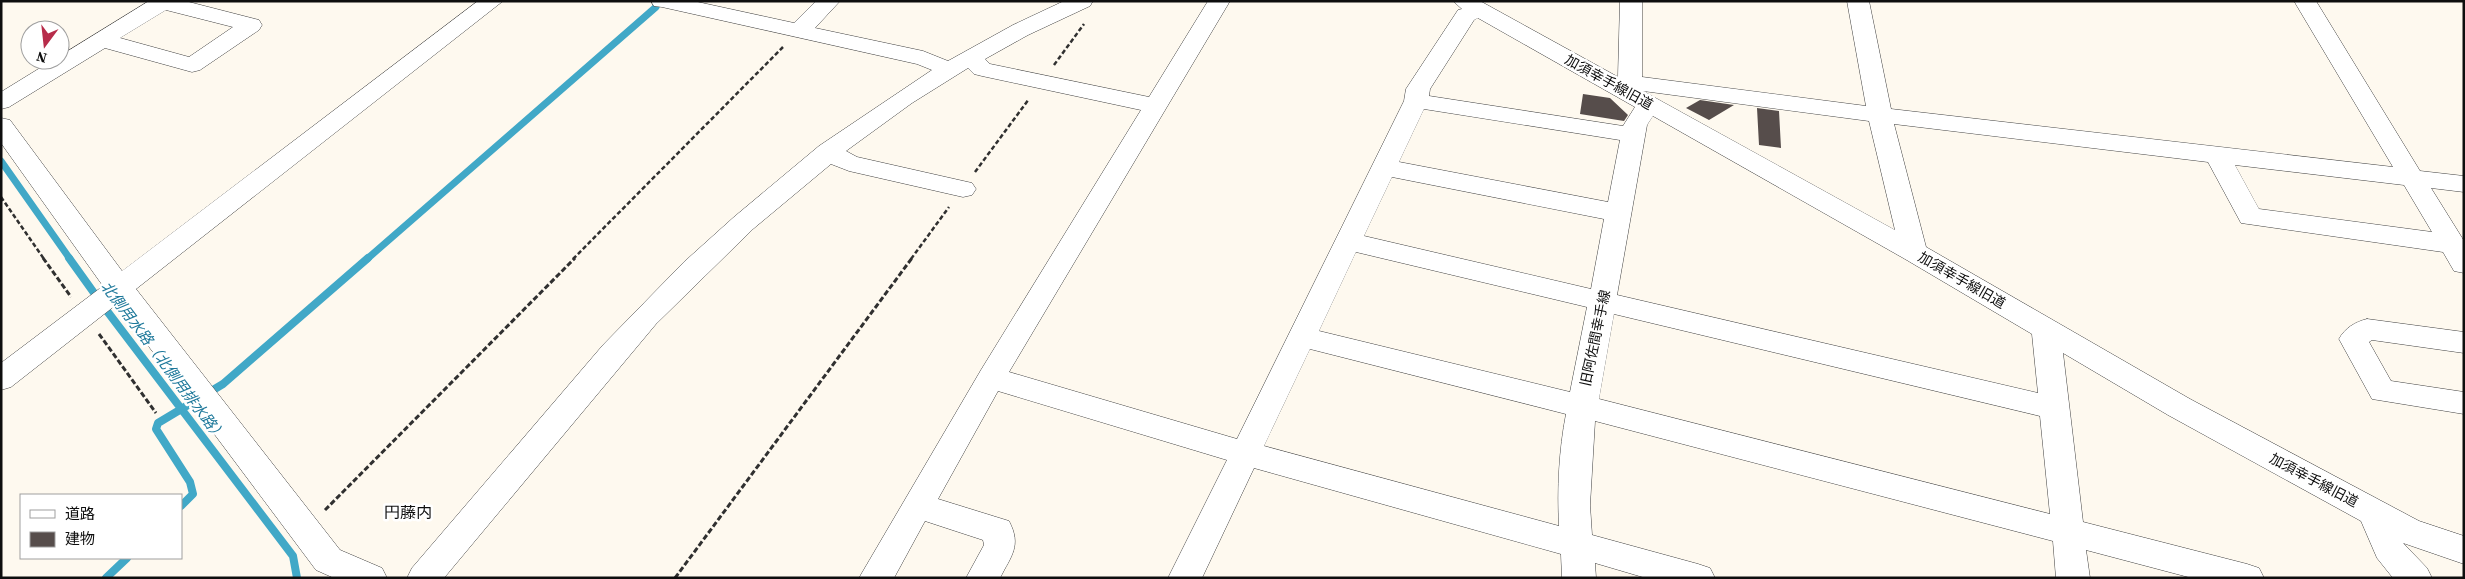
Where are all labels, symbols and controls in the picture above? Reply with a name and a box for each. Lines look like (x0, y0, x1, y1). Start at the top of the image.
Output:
north arrow (20, 20, 70, 70)
text: N (34, 47, 49, 69)
street label: 加須幸手線旧道 (1561, 49, 1657, 115)
street label: 加須幸手線旧道 (1915, 247, 2009, 313)
water label: 北側用水路（北側用排水路） (96, 277, 230, 445)
street label: 旧阿佐間幸手線 (1575, 288, 1615, 388)
street label: 加須幸手線旧道 (2266, 448, 2362, 512)
legend (20, 494, 182, 559)
district label: 円藤内 (384, 501, 432, 523)
text: 道路 (65, 503, 95, 524)
text: 建物 (65, 528, 95, 549)

